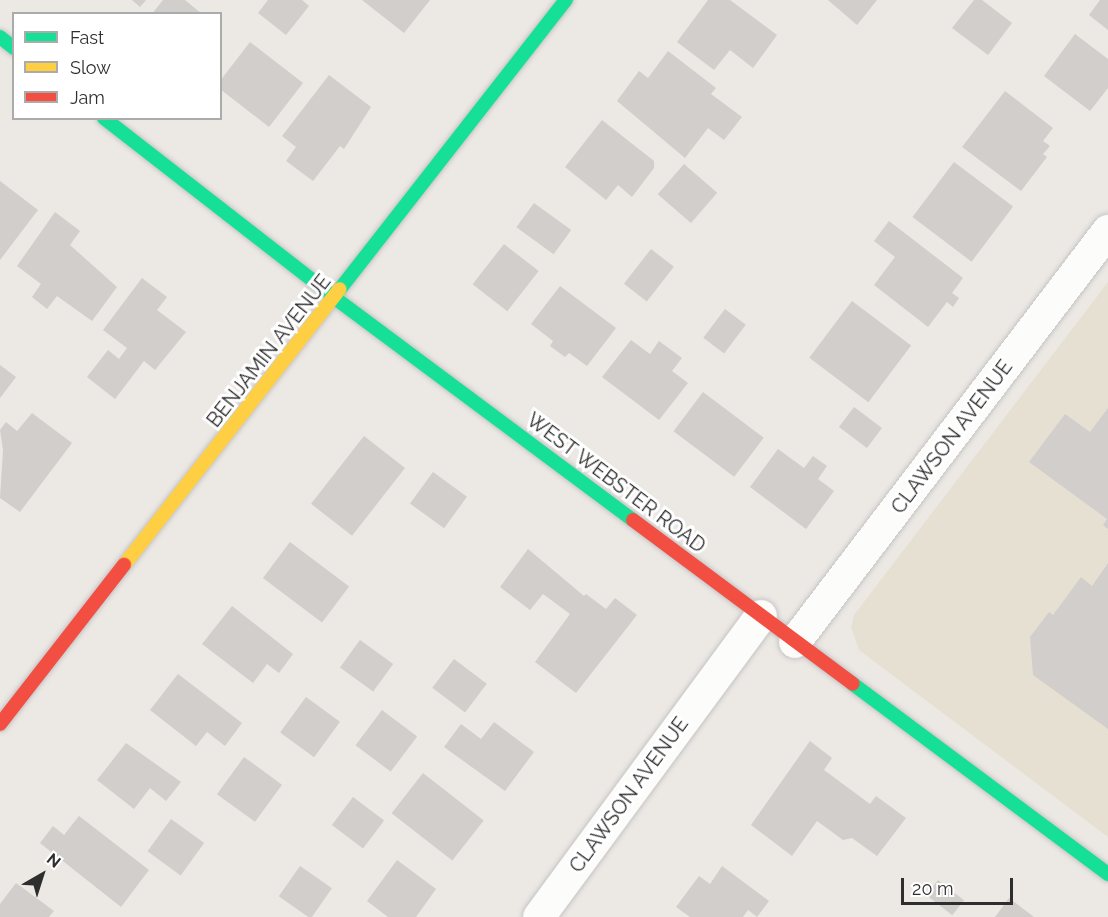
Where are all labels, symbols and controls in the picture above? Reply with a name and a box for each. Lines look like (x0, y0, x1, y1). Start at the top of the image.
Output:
legend (12, 12, 222, 120)
text: Fast (70, 27, 104, 48)
text: Slow (70, 57, 111, 78)
text: Jam (70, 87, 105, 108)
street label: BENJAMIN AVENUE (202, 270, 336, 432)
street label: CLAWSON AVENUE (886, 355, 1018, 519)
street label: WEST WEBSTER ROAD (521, 408, 711, 558)
street label: CLAWSON AVENUE (564, 712, 694, 878)
north arrow (12, 845, 72, 905)
text: N (43, 849, 64, 872)
scale bar (904, 866, 1016, 904)
text: 20 m (912, 878, 954, 899)

